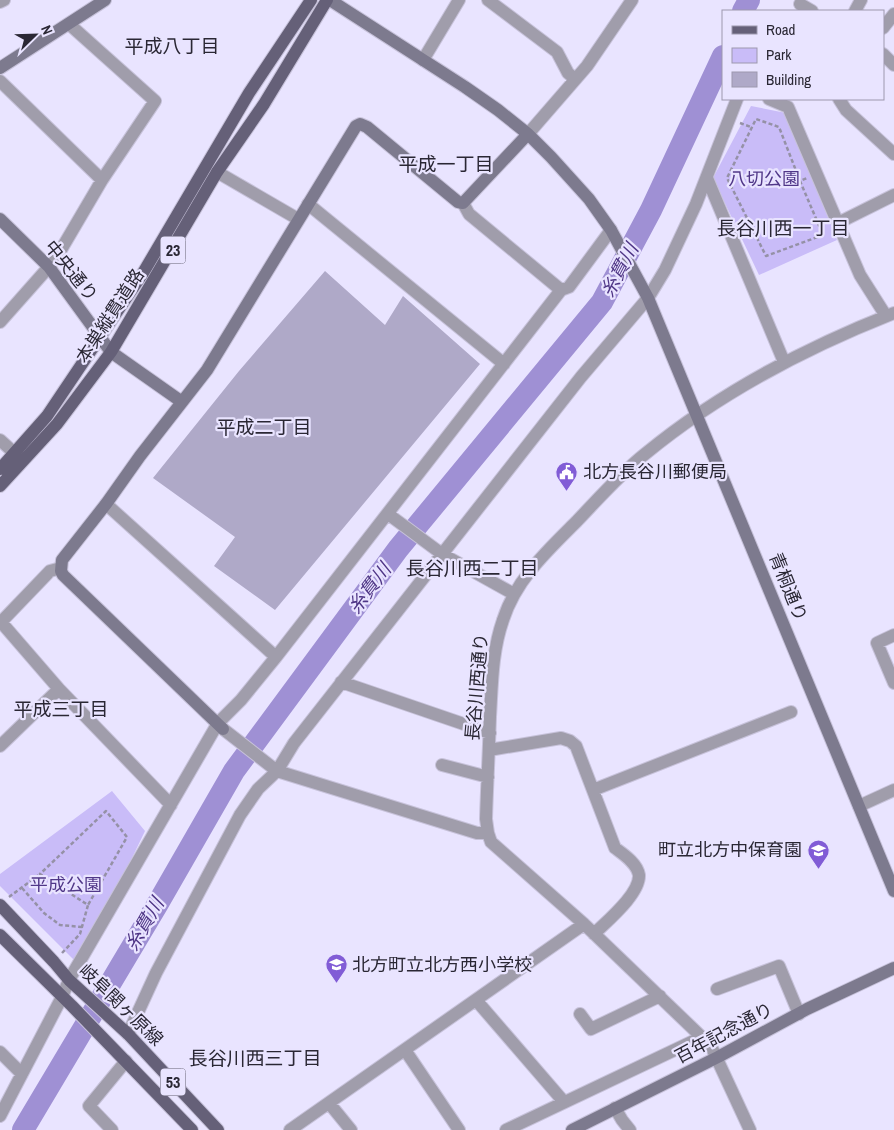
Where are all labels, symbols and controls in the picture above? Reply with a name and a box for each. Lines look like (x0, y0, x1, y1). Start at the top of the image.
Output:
north arrow (10, 10, 60, 60)
legend (722, 10, 884, 100)
text: Road (766, 19, 795, 40)
text: N (37, 23, 57, 37)
district label: 平成八丁目 (124, 33, 220, 59)
text: Park (766, 44, 792, 65)
text: Building (766, 69, 811, 90)
district label: 平成一丁目 (398, 151, 494, 177)
park label: 八切公園 (728, 166, 800, 191)
district label: 長谷川西一丁目 (716, 215, 850, 241)
street label: 中央通り (39, 235, 104, 307)
road number: 23 (160, 236, 186, 264)
water label: 糸貫川 (594, 237, 645, 301)
street label: 本巣縦貫道路 (70, 264, 149, 368)
district label: 平成二丁目 (216, 414, 312, 440)
place label: 北方長谷川郵便局 (583, 459, 727, 484)
public building icon: 北方長谷川郵便局 (555, 460, 579, 491)
street label: 青桐通り (763, 549, 814, 625)
district label: 長谷川西二丁目 (405, 555, 539, 581)
water label: 糸貫川 (341, 556, 398, 619)
street label: 長谷川西通り (459, 632, 494, 742)
district label: 平成三丁目 (13, 696, 109, 722)
place label: 町立北方中保育園 (658, 837, 802, 862)
school or university icon: 町立北方中保育園 (806, 838, 830, 869)
park label: 平成公園 (30, 872, 102, 897)
water label: 糸貫川 (118, 891, 171, 955)
place label: 北方町立北方西小学校 (352, 952, 532, 977)
school or university icon: 北方町立北方西小学校 (324, 953, 348, 984)
street label: 岐阜関ヶ原線 (74, 958, 169, 1051)
street label: 百年記念通り (670, 996, 777, 1069)
district label: 長谷川西三丁目 (188, 1045, 322, 1071)
road number: 53 (160, 1068, 186, 1096)

